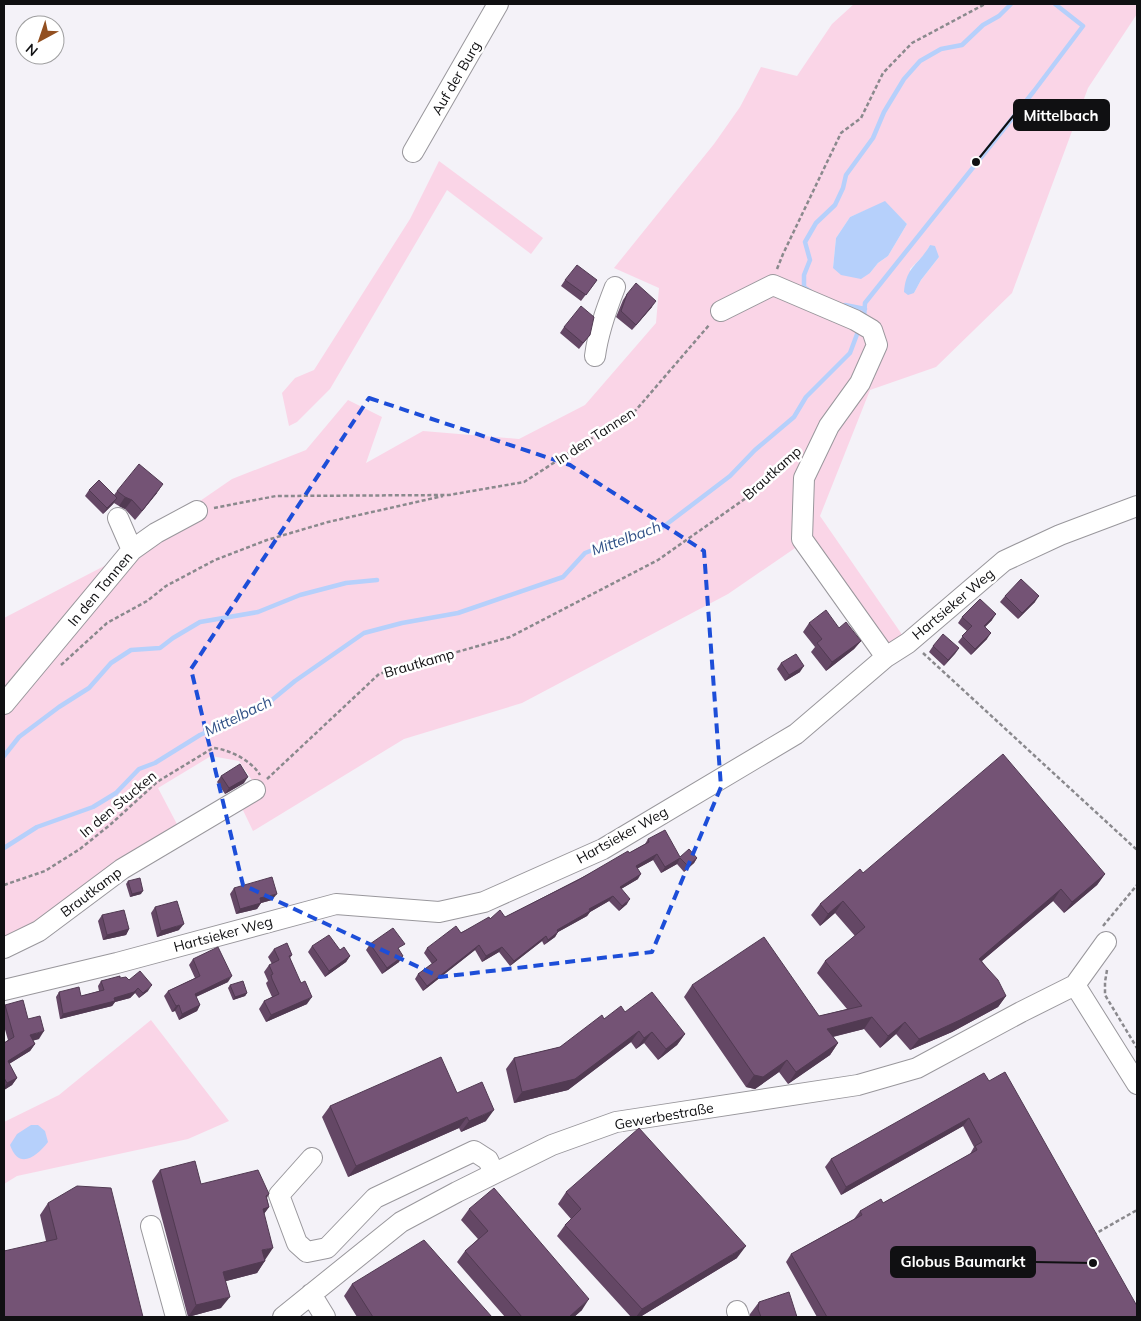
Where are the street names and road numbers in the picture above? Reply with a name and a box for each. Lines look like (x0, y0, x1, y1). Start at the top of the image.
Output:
street label: Auf der Burg (428, 38, 484, 118)
street label: In den Tannen (552, 404, 638, 468)
street label: Brautkamp (739, 442, 805, 504)
street label: In den Tannen (64, 548, 136, 630)
street label: Hartsieker Weg (908, 564, 998, 644)
street label: Brautkamp (382, 644, 456, 682)
street label: In den Stucken (76, 767, 160, 841)
street label: Hartsieker Weg (573, 803, 671, 867)
street label: Brautkamp (57, 863, 125, 921)
street label: Hartsieker Weg (172, 912, 274, 956)
street label: Gewerbestraße (613, 1098, 715, 1134)

